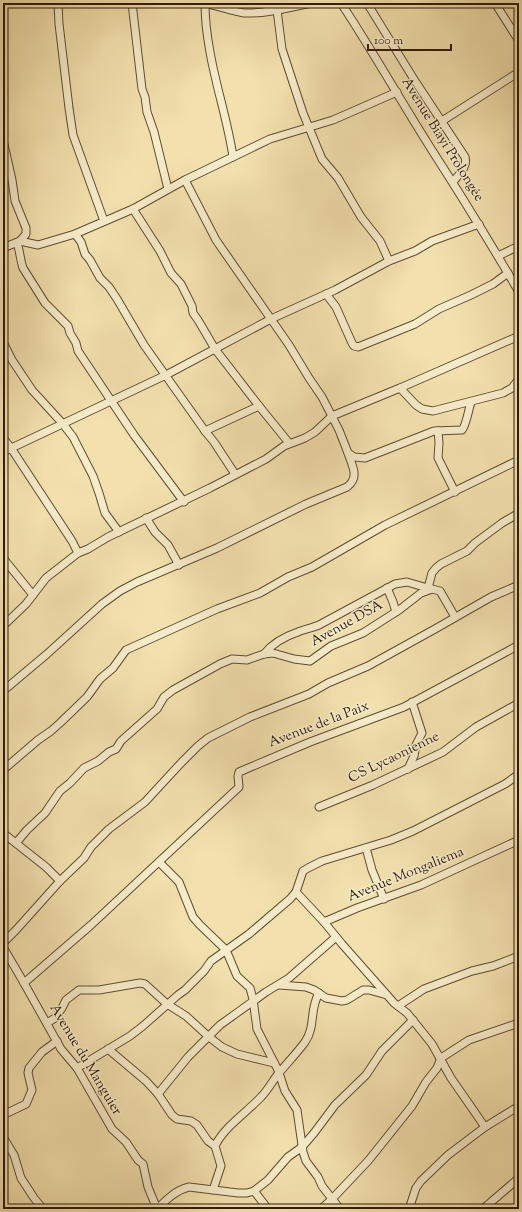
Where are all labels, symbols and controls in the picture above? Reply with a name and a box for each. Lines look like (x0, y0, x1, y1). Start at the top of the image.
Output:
scale bar (368, 26, 451, 52)
text: 100 m (374, 32, 403, 50)
street label: Avenue Biayi Prolongée (396, 74, 488, 206)
street label: Avenue DSA (307, 596, 387, 652)
street label: Avenue de la Paix (266, 697, 372, 753)
street label: CS Lycaonienne (345, 727, 443, 789)
street label: Avenue Mongaliema (345, 842, 468, 907)
street label: Avenue du Manguier (44, 1001, 127, 1120)

